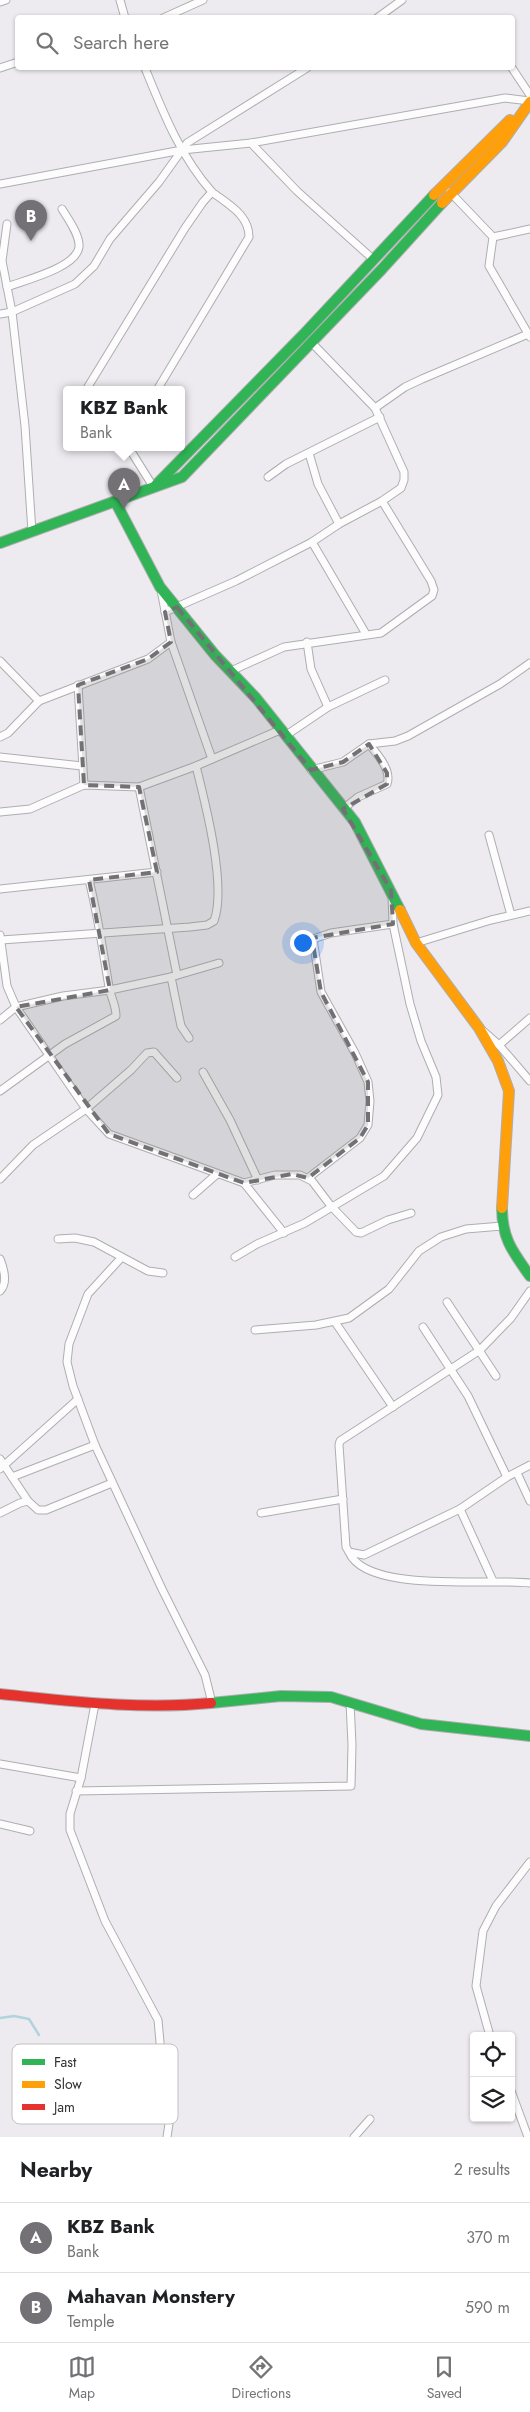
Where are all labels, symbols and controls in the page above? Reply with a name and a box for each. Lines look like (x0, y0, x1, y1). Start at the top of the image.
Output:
search box (15, 15, 515, 70)
icon: search (33, 29, 61, 57)
text: Search here (73, 29, 169, 56)
pin: B (15, 200, 47, 241)
popup (63, 386, 185, 451)
text: KBZ Bank (80, 394, 168, 421)
text: Bank (80, 421, 112, 444)
pin: A (108, 468, 140, 509)
your location (290, 930, 316, 956)
map controls (470, 2032, 515, 2122)
button: locate (470, 2032, 515, 2077)
legend (12, 2044, 178, 2124)
text: Fast (54, 2052, 77, 2072)
text: Slow (54, 2074, 82, 2094)
button: layers (470, 2077, 515, 2122)
text: Jam (52, 2097, 75, 2117)
text: Nearby (20, 2155, 92, 2185)
text: 2 results (454, 2158, 510, 2181)
text: KBZ Bank (67, 2213, 155, 2240)
text: A (30, 2226, 42, 2249)
text: 370 m (466, 2226, 510, 2249)
text: Bank (67, 2240, 99, 2263)
text: Mahavan Monstery (67, 2283, 235, 2310)
text: B (31, 2296, 41, 2319)
text: 590 m (465, 2296, 510, 2319)
text: Temple (67, 2310, 115, 2333)
tab: Map (68, 2353, 96, 2403)
tab: Directions (232, 2353, 291, 2403)
tab: Saved (427, 2353, 462, 2403)

